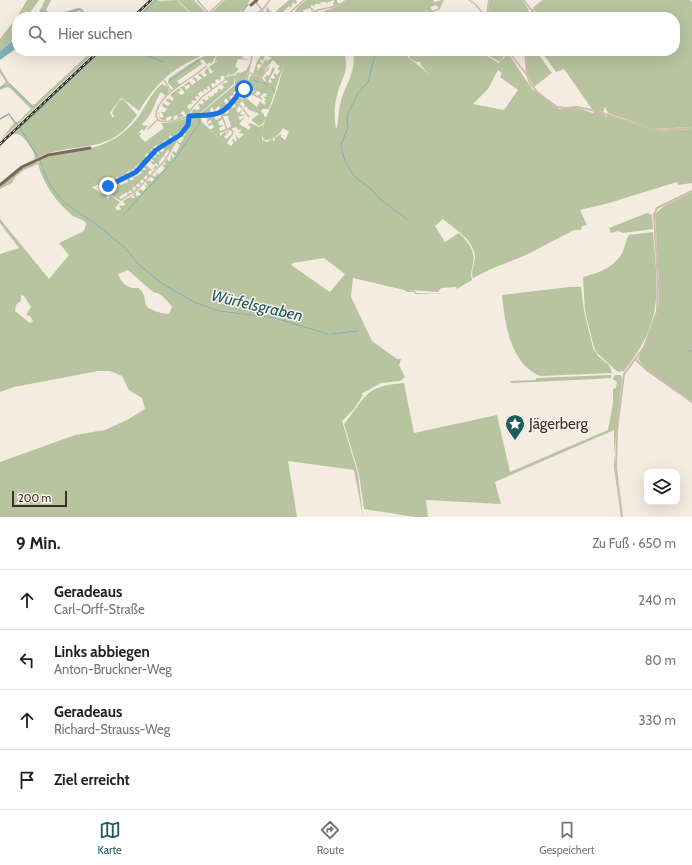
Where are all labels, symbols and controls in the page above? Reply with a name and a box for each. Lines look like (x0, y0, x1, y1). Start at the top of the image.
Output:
search box (12, 12, 680, 56)
icon: search (26, 23, 48, 45)
text: Hier suchen (58, 25, 133, 43)
route start (235, 80, 253, 98)
route end (99, 177, 117, 195)
water label: Würfelsgraben (209, 286, 305, 325)
place icon: Jägerberg (504, 413, 526, 441)
place label: Jägerberg (528, 415, 588, 433)
map controls (644, 469, 680, 505)
button: layers (644, 469, 680, 505)
scale bar (12, 489, 67, 508)
text: 200 m (18, 491, 51, 505)
text: 9 Min. (16, 533, 61, 553)
text: Zu Fuß · 650 m (592, 535, 676, 551)
text: Geradeaus (54, 583, 122, 601)
icon: ahead (16, 589, 38, 611)
text: 240 m (638, 592, 676, 608)
text: Carl-Orff-Straße (54, 601, 145, 617)
text: Links abbiegen (54, 643, 150, 661)
icon: left (16, 649, 38, 671)
text: 80 m (645, 652, 676, 668)
text: Anton-Bruckner-Weg (54, 661, 172, 677)
text: Geradeaus (54, 703, 122, 721)
icon: ahead (16, 709, 38, 731)
text: 330 m (639, 712, 676, 728)
text: Richard-Strauss-Weg (54, 721, 170, 737)
icon: arrive (16, 769, 38, 791)
text: Ziel erreicht (54, 771, 130, 789)
tab: Karte (97, 819, 122, 857)
tab: Route (317, 819, 344, 857)
tab: Gespeichert (539, 819, 595, 857)

